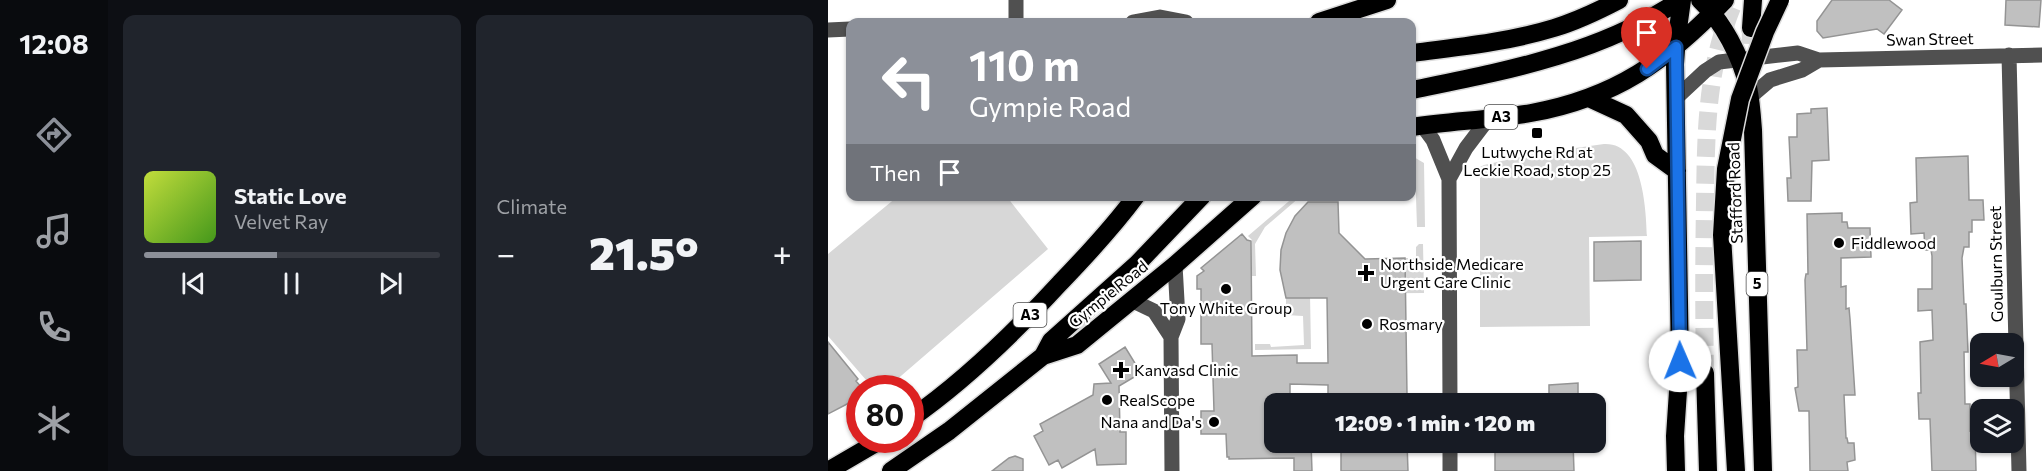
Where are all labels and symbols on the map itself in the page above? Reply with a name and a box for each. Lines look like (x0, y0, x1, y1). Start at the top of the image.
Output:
pin (1621, 7, 1672, 69)
street label: Swan Street (1886, 28, 1974, 49)
road number: A3 (1484, 105, 1518, 129)
marker: Lutwyche Rd at Leckie Road, stop 25 (1530, 126, 1544, 140)
place label: Lutwyche Rd at Leckie Road, stop 25 (1463, 142, 1611, 179)
street label: Stafford Road (1723, 142, 1746, 244)
street label: Goulburn Street (1985, 205, 2006, 322)
place label: Fiddlewood (1851, 233, 1936, 252)
marker: Fiddlewood (1832, 236, 1846, 250)
place label: Northside Medicare Urgent Care Clinic (1380, 254, 1524, 291)
street label: Gympie Road (1064, 256, 1151, 331)
marker: Northside Medicare Urgent Care Clinic (1357, 264, 1375, 282)
road number: 5 (1746, 272, 1768, 296)
marker: Tony White Group (1219, 282, 1233, 296)
place label: Tony White Group (1160, 298, 1292, 317)
road number: A3 (1014, 303, 1046, 327)
place label: Rosmary (1379, 314, 1443, 333)
marker: Rosmary (1360, 317, 1374, 331)
position arrow (1648, 329, 1712, 393)
north arrow (1970, 333, 2024, 387)
place label: Kanvasd Clinic (1134, 360, 1239, 379)
marker: Kanvasd Clinic (1112, 361, 1130, 379)
speed limit sign: 80 (846, 375, 924, 453)
place label: RealScope (1119, 390, 1195, 409)
marker: RealScope (1100, 393, 1114, 407)
place label: Nana and Da's (1100, 412, 1202, 431)
marker: Nana and Da's (1207, 415, 1221, 429)

